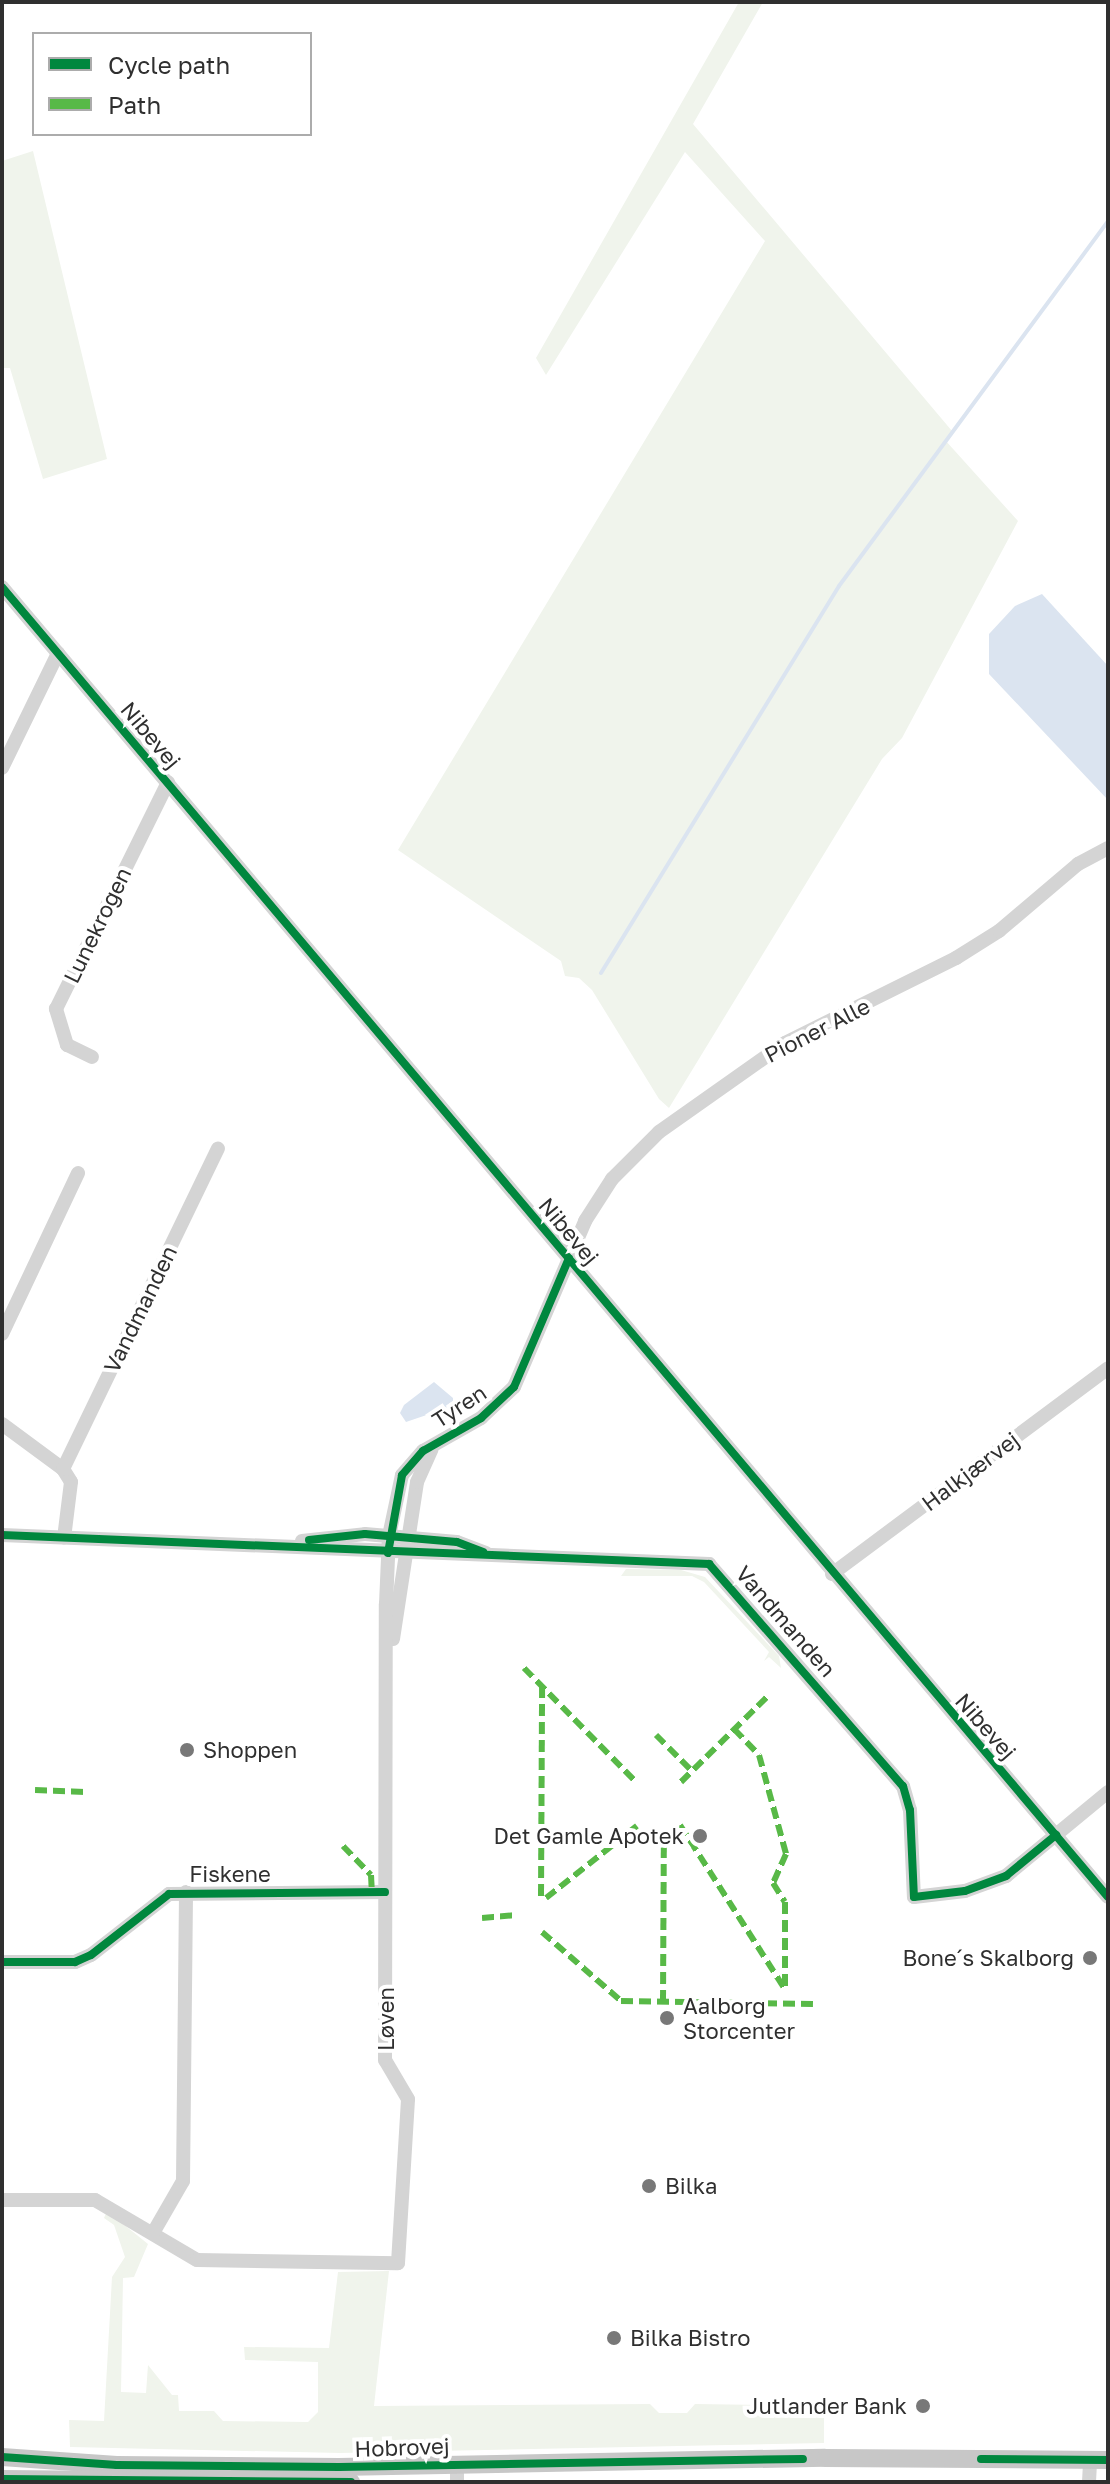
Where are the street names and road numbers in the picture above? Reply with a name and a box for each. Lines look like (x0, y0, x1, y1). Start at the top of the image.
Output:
street label: Nibevej (115, 696, 187, 774)
street label: Lunekrogen (58, 863, 136, 987)
street label: Pioner Alle (760, 992, 874, 1068)
street label: Nibevej (533, 1192, 605, 1270)
street label: Vandmanden (98, 1241, 182, 1377)
street label: Tyren (427, 1379, 491, 1433)
street label: Halkjærvej (916, 1426, 1024, 1516)
street label: Vandmanden (731, 1560, 841, 1682)
street label: Nibevej (950, 1688, 1022, 1764)
street label: Fiskene (189, 1861, 271, 1887)
street label: Løven (373, 1987, 399, 2051)
street label: Hobrovej (354, 2432, 450, 2462)

